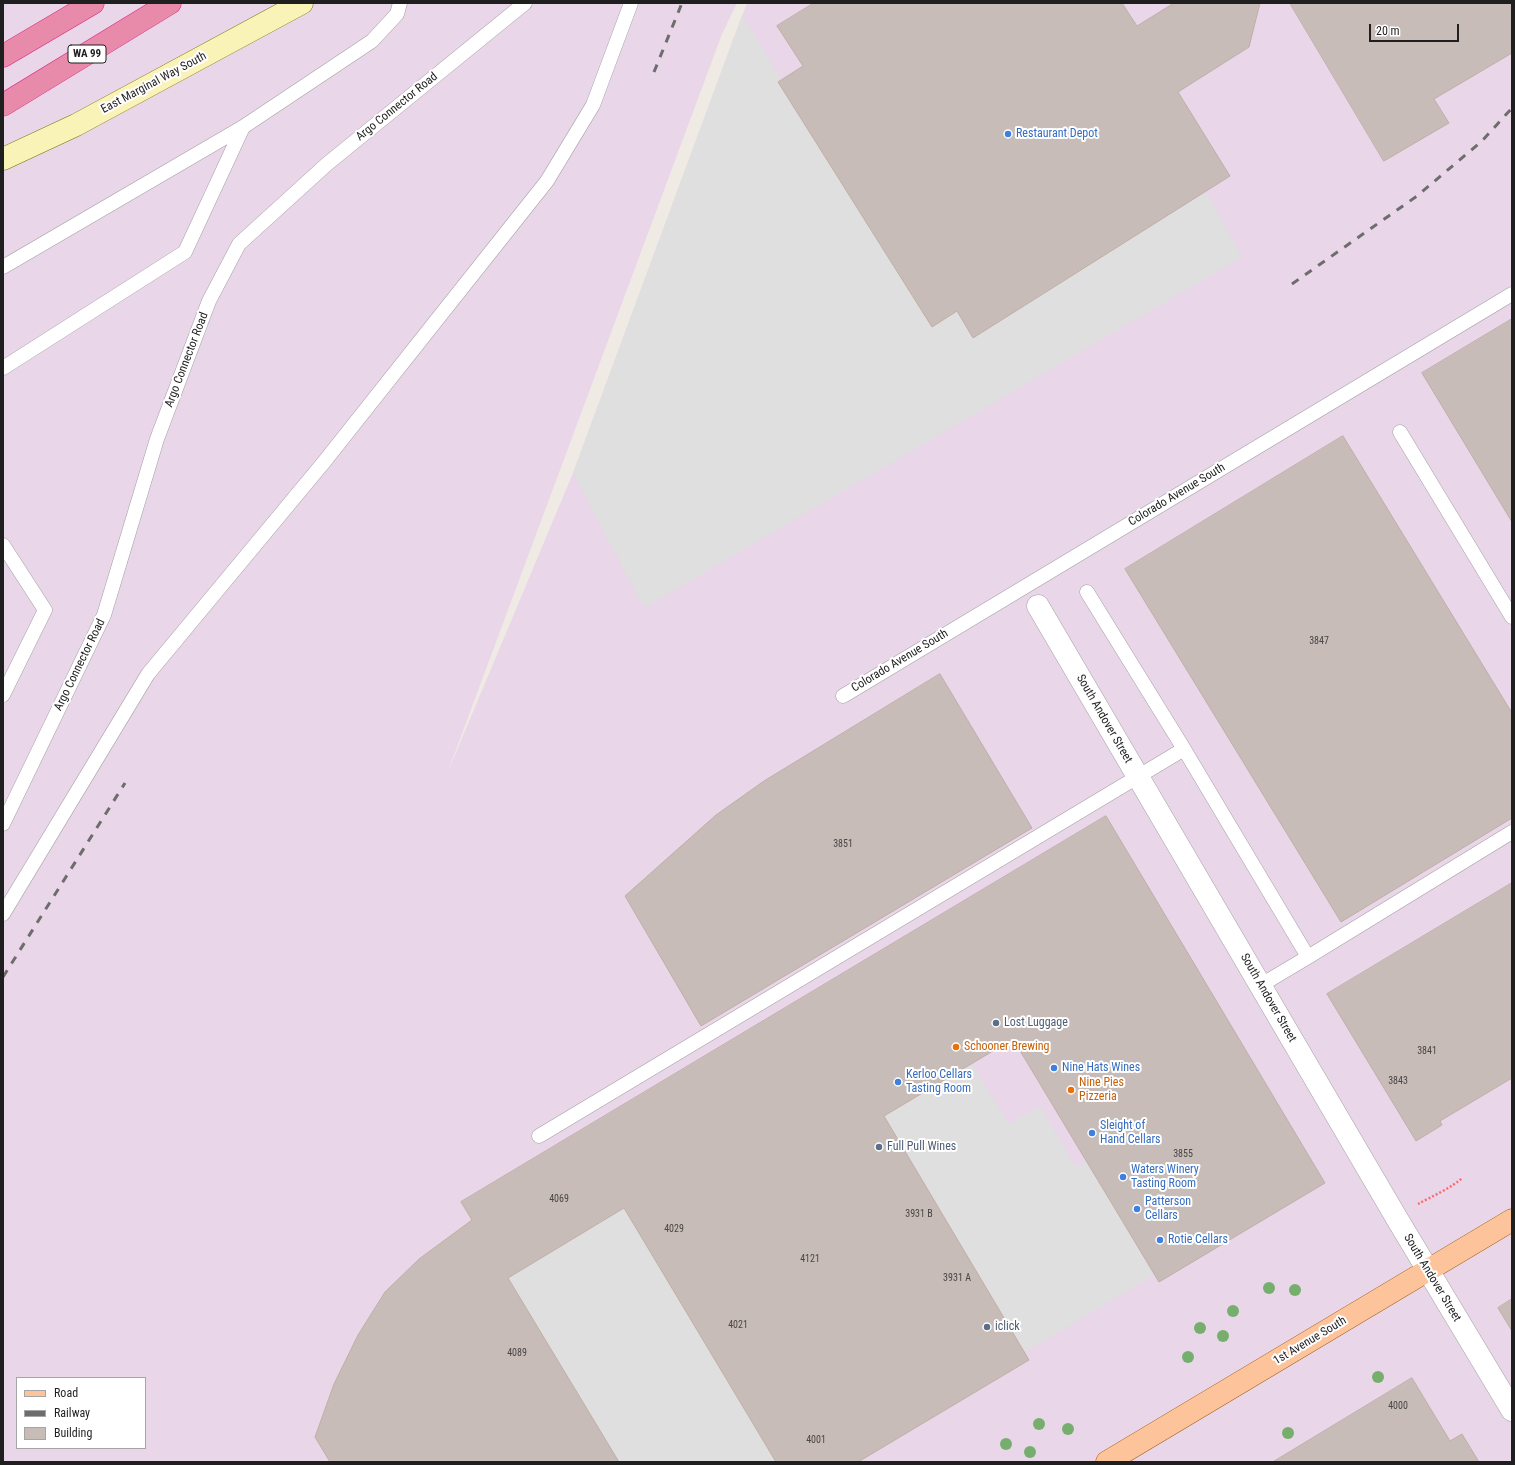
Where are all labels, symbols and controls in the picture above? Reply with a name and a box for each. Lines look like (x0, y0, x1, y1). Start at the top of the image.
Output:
scale bar (1371, 16, 1461, 42)
text: 20 m (1376, 24, 1400, 38)
road number: WA 99 (68, 45, 106, 63)
street label: East Marginal Way South (99, 49, 209, 117)
street label: Argo Connector Road (353, 70, 441, 144)
place label: Restaurant Depot (1016, 127, 1098, 141)
marker: Restaurant Depot (1003, 129, 1013, 139)
street label: Argo Connector Road (162, 310, 212, 410)
street label: Colorado Avenue South (1126, 460, 1228, 530)
street label: Argo Connector Road (51, 617, 109, 713)
street label: Colorado Avenue South (849, 626, 951, 696)
house number: 3847 (1309, 635, 1329, 647)
street label: South Andover Street (1073, 672, 1135, 766)
house number: 3851 (833, 838, 853, 850)
street label: South Andover Street (1237, 951, 1299, 1045)
place label: Lost Luggage (1004, 1016, 1068, 1030)
marker: Lost Luggage (991, 1018, 1001, 1028)
place label: Schooner Brewing (964, 1040, 1049, 1054)
marker: Schooner Brewing (951, 1042, 961, 1052)
house number: 3841 (1417, 1045, 1437, 1057)
place label: Nine Hats Wines (1062, 1061, 1140, 1075)
marker: Nine Hats Wines (1049, 1063, 1059, 1073)
place label: Kerloo Cellars Tasting Room (906, 1068, 972, 1096)
house number: 3843 (1388, 1075, 1408, 1087)
place label: Nine Pies Pizzeria (1079, 1076, 1124, 1104)
marker: Kerloo Cellars Tasting Room (893, 1077, 903, 1087)
marker: Nine Pies Pizzeria (1066, 1085, 1076, 1095)
place label: Sleight of Hand Cellars (1100, 1119, 1161, 1147)
marker: Sleight of Hand Cellars (1087, 1128, 1097, 1138)
place label: Full Pull Wines (887, 1140, 956, 1154)
marker: Full Pull Wines (874, 1142, 884, 1152)
house number: 3855 (1173, 1148, 1193, 1160)
place label: Waters Winery Tasting Room (1131, 1163, 1199, 1191)
marker: Waters Winery Tasting Room (1118, 1172, 1128, 1182)
house number: 4069 (549, 1193, 569, 1205)
place label: Patterson Cellars (1145, 1195, 1191, 1223)
marker: Patterson Cellars (1132, 1204, 1142, 1214)
house number: 3931 B (905, 1208, 933, 1220)
house number: 4029 (664, 1223, 684, 1235)
street label: South Andover Street (1400, 1231, 1464, 1325)
place label: Rotie Cellars (1168, 1233, 1228, 1247)
marker: Rotie Cellars (1155, 1235, 1165, 1245)
house number: 4121 (800, 1253, 820, 1265)
house number: 3931 A (943, 1272, 971, 1284)
street label: 1st Avenue South (1271, 1314, 1349, 1368)
house number: 4021 (728, 1319, 748, 1331)
place label: iclick (995, 1320, 1020, 1334)
marker: iclick (982, 1322, 992, 1332)
house number: 4089 (507, 1347, 527, 1359)
legend (16, 1377, 146, 1449)
text: Road (54, 1386, 78, 1400)
house number: 4000 (1388, 1400, 1408, 1412)
text: Railway (54, 1406, 90, 1420)
text: Building (54, 1426, 92, 1440)
house number: 4001 (806, 1434, 826, 1446)

